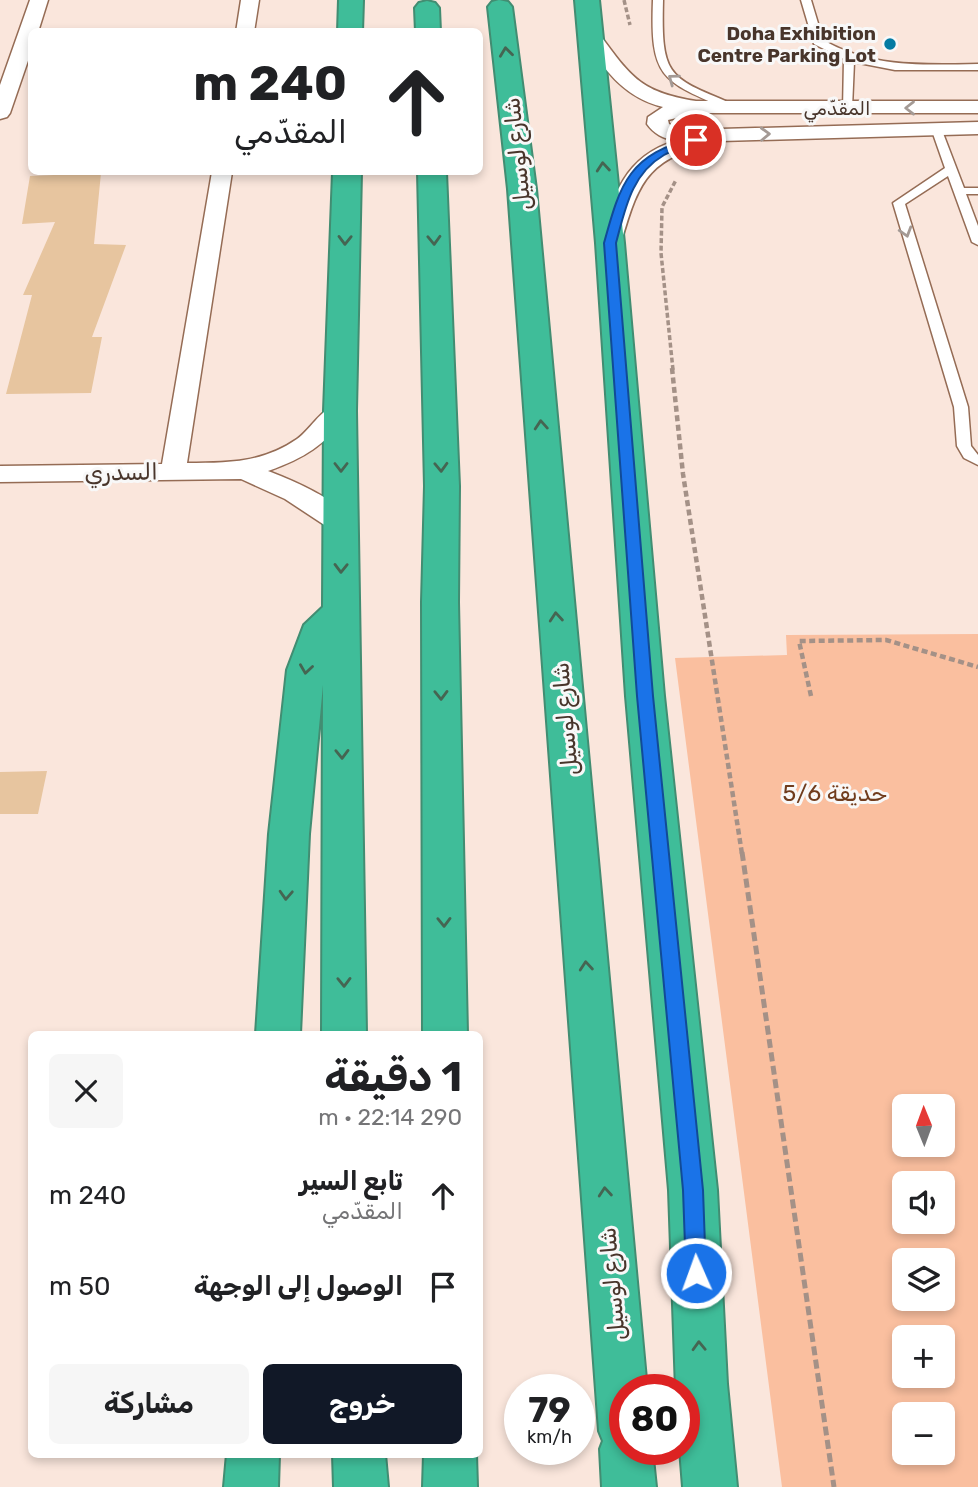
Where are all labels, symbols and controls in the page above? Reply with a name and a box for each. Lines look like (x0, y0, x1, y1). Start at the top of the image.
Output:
place label: Doha Exhibition Centre Parking Lot (698, 22, 876, 67)
marker: Doha Exhibition Centre Parking Lot (882, 36, 898, 52)
one-way arrow (498, 46, 513, 58)
text: 240 m (193, 54, 347, 112)
icon: ahead (371, 56, 462, 147)
one-way arrow (668, 75, 681, 87)
street label: شارع لوسيل (497, 96, 539, 212)
street label: المقدّمي (803, 97, 871, 123)
one-way arrow (904, 100, 915, 116)
pin (666, 110, 726, 170)
text: المقدّمي (234, 113, 347, 151)
icon: arrive (677, 121, 715, 159)
one-way arrow (760, 126, 771, 141)
one-way arrow (595, 161, 610, 173)
one-way arrow (898, 226, 912, 238)
one-way arrow (337, 234, 352, 245)
one-way arrow (426, 234, 441, 245)
one-way arrow (534, 419, 549, 430)
street label: السدري (84, 457, 158, 490)
one-way arrow (333, 462, 349, 473)
one-way arrow (434, 462, 449, 473)
one-way arrow (333, 563, 349, 574)
one-way arrow (549, 611, 564, 622)
street label: شارع لوسيل (546, 661, 586, 777)
one-way arrow (299, 663, 314, 675)
one-way arrow (433, 690, 449, 700)
one-way arrow (334, 750, 350, 760)
park label: حديقة 5/6 (783, 779, 887, 807)
one-way arrow (278, 890, 293, 901)
one-way arrow (436, 917, 452, 928)
one-way arrow (579, 960, 594, 971)
one-way arrow (336, 977, 352, 988)
text: 1 دقيقة (324, 1052, 462, 1102)
button: close (49, 1054, 123, 1128)
north arrow (892, 1094, 956, 1157)
map controls (892, 1094, 955, 1465)
text: 290 m · 22:14 (318, 1103, 462, 1131)
text: تابع السير (299, 1166, 403, 1197)
button: sound (892, 1171, 955, 1234)
icon: ahead (424, 1177, 462, 1215)
text: 240 m (49, 1180, 126, 1211)
one-way arrow (598, 1187, 613, 1198)
text: المقدّمي (322, 1197, 403, 1225)
street label: شارع لوسيل (593, 1226, 633, 1342)
position arrow (659, 1236, 733, 1310)
button: layers (892, 1248, 955, 1311)
icon: arrive (424, 1268, 462, 1306)
text: 50 m (49, 1271, 110, 1302)
text: الوصول إلى الوجهة (194, 1271, 403, 1302)
button: + (892, 1325, 955, 1388)
one-way arrow (692, 1340, 707, 1351)
button: مشاركة (49, 1364, 249, 1444)
button: خروج (263, 1364, 462, 1444)
speed limit sign: 80 (609, 1374, 700, 1465)
text: 79 (528, 1389, 571, 1431)
button: − (892, 1402, 955, 1465)
text: km/h (527, 1426, 572, 1448)

